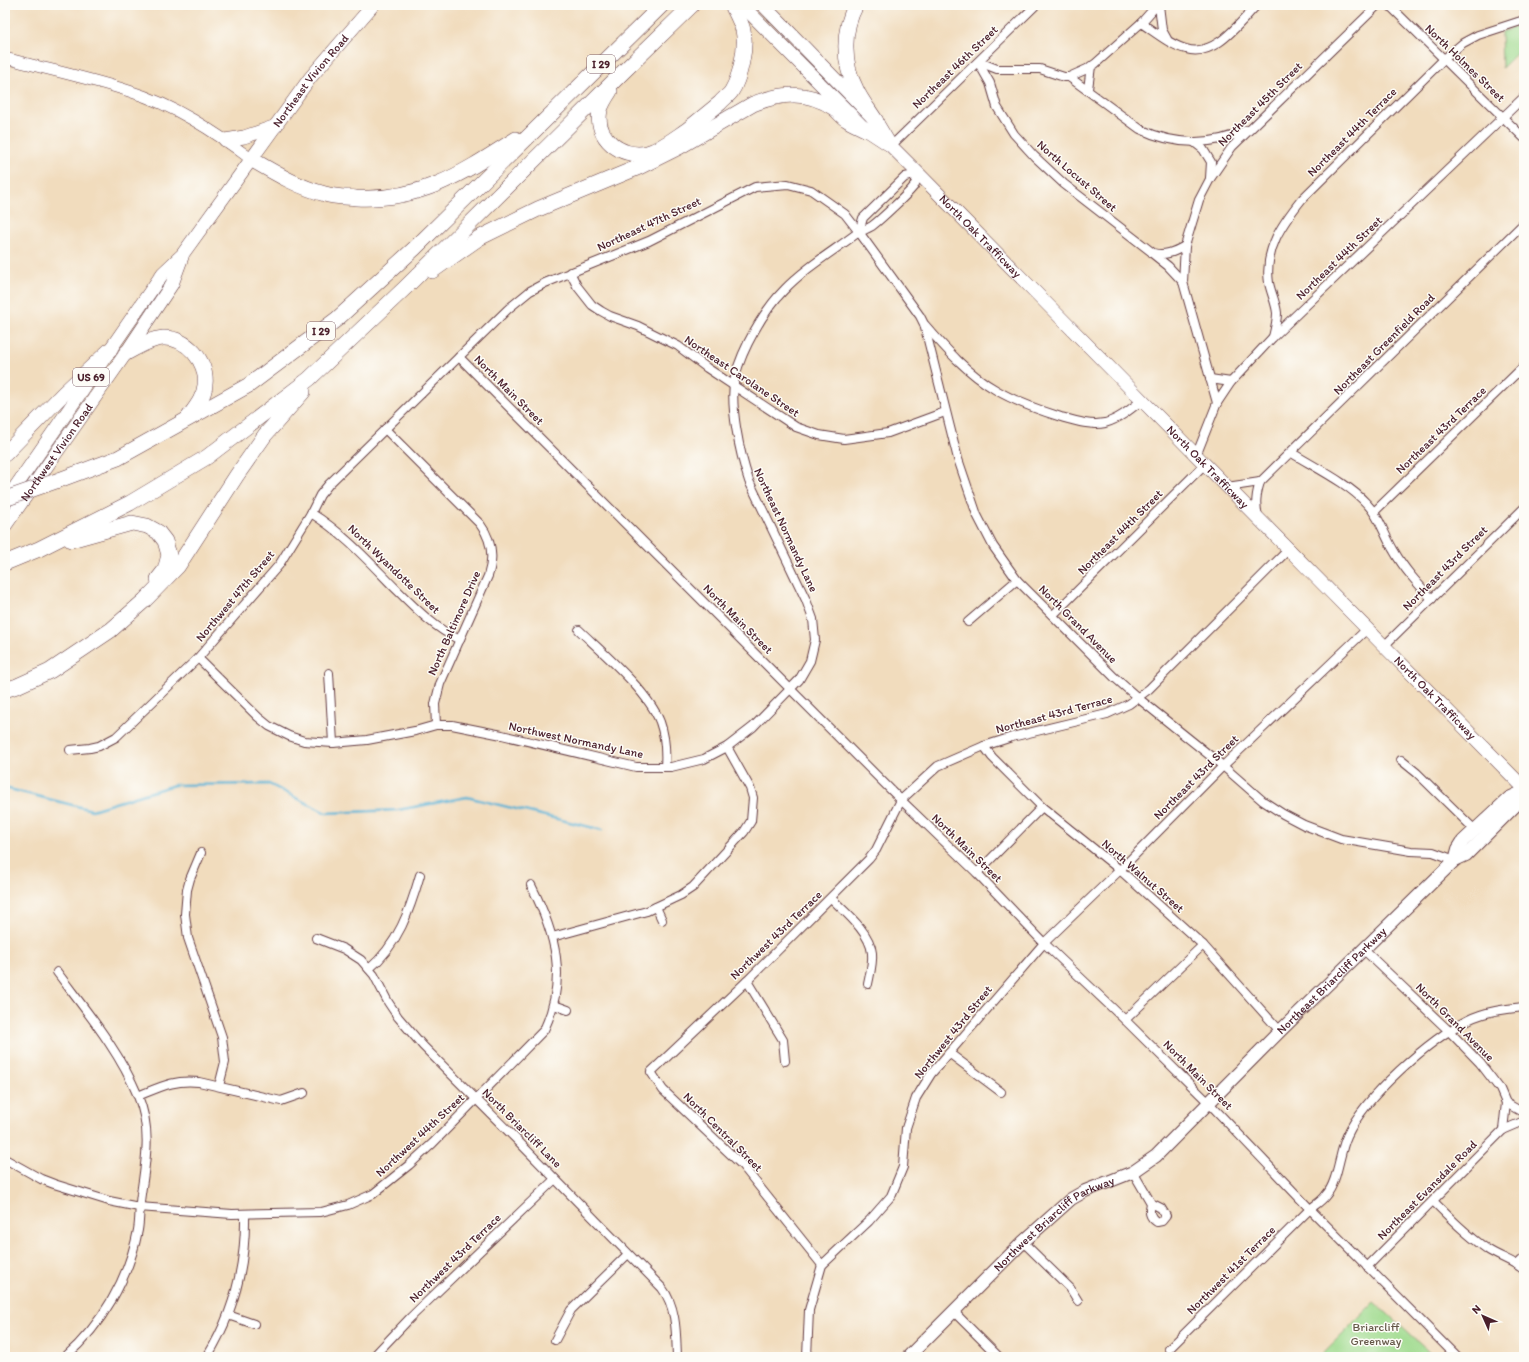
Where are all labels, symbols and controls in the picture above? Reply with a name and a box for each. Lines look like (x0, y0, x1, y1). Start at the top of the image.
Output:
street label: North Holmes Street (1422, 21, 1508, 105)
street label: Northeast 46th Street (909, 22, 1001, 111)
street label: Northeast Vivion Road (270, 31, 352, 130)
road number: I 29 (587, 55, 615, 73)
street label: Northeast 45th Street (1215, 59, 1305, 149)
street label: Northeast 44th Terrace (1305, 84, 1400, 179)
street label: North Locust Street (1034, 137, 1120, 215)
street label: North Oak Trafficway (936, 192, 1025, 281)
street label: Northeast 47th Street (595, 194, 704, 254)
street label: Northeast 44th Street (1293, 213, 1385, 303)
street label: Northeast Greenfield Road (1330, 290, 1438, 398)
road number: I 29 (307, 322, 335, 340)
street label: Northeast Carolane Street (682, 332, 803, 420)
street label: North Main Street (471, 352, 547, 428)
road number: US 69 (73, 368, 109, 386)
street label: Northeast 43rd Terrace (1393, 383, 1489, 477)
street label: Northwest Vivion Road (17, 400, 96, 504)
street label: North Oak Trafficway (1164, 422, 1252, 512)
street label: Northeast Normandy Lane (751, 466, 821, 594)
street label: Northeast 44th Street (1075, 486, 1166, 577)
street label: North Wyandotte Street (345, 521, 443, 617)
street label: Northeast 43rd Street (1400, 522, 1491, 613)
street label: Northwest 47th Street (193, 547, 278, 644)
street label: North Baltimore Drive (425, 568, 484, 678)
street label: North Main Street (700, 581, 776, 657)
street label: North Grand Avenue (1036, 582, 1120, 666)
street label: North Oak Trafficway (1391, 653, 1479, 743)
street label: Northeast 43rd Terrace (994, 692, 1114, 736)
street label: Northwest Normandy Lane (507, 719, 645, 761)
street label: Northeast 43rd Street (1151, 731, 1242, 822)
street label: North Main Street (929, 811, 1006, 886)
street label: North Walnut Street (1099, 837, 1187, 916)
street label: Northwest 43rd Terrace (727, 887, 825, 982)
street label: Northeast Briarcliff Parkway (1274, 924, 1389, 1037)
street label: North Grand Avenue (1413, 980, 1497, 1064)
street label: Northwest 43rd Street (911, 982, 995, 1081)
street label: North Main Street (1160, 1037, 1236, 1113)
street label: North Briarcliff Lane (479, 1085, 565, 1171)
street label: North Central Street (680, 1089, 766, 1175)
street label: Northwest 44th Street (373, 1090, 468, 1180)
street label: Northeast Evansdale Road (1374, 1137, 1480, 1243)
street label: Northwest Briarcliff Parkway (991, 1173, 1117, 1274)
street label: Northwest 43rd Terrace (406, 1210, 504, 1305)
street label: Northwest 41st Terrace (1184, 1223, 1278, 1317)
north arrow (1463, 1296, 1503, 1336)
text: N (1469, 1302, 1484, 1317)
park label: Briarcliff Greenway (1351, 1320, 1402, 1348)

